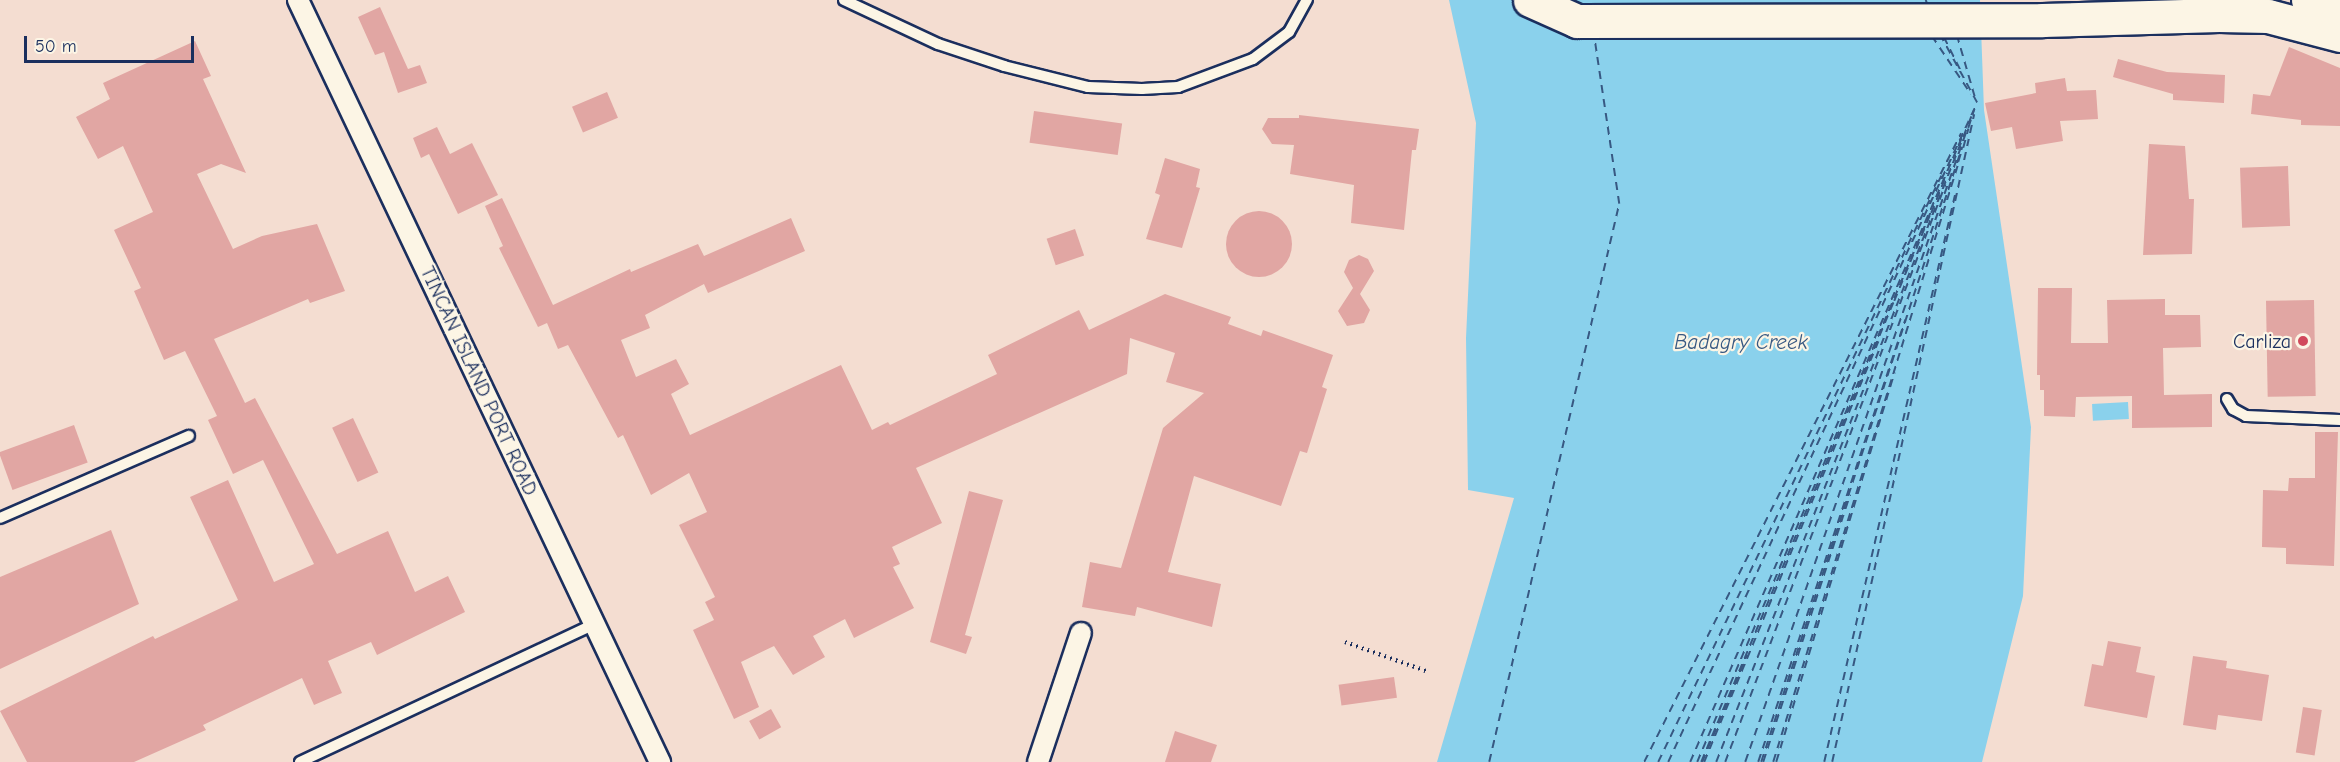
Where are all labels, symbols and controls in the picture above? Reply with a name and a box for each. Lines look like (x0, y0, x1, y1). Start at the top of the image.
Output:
scale bar (27, 24, 196, 62)
text: 50 m (35, 36, 77, 57)
street label: TINCAN ISLAND PORT ROAD (415, 263, 543, 499)
water label: Badagry Creek (1674, 329, 1808, 355)
place label: Carliza (2233, 329, 2291, 353)
marker: Carliza (2296, 334, 2310, 348)

